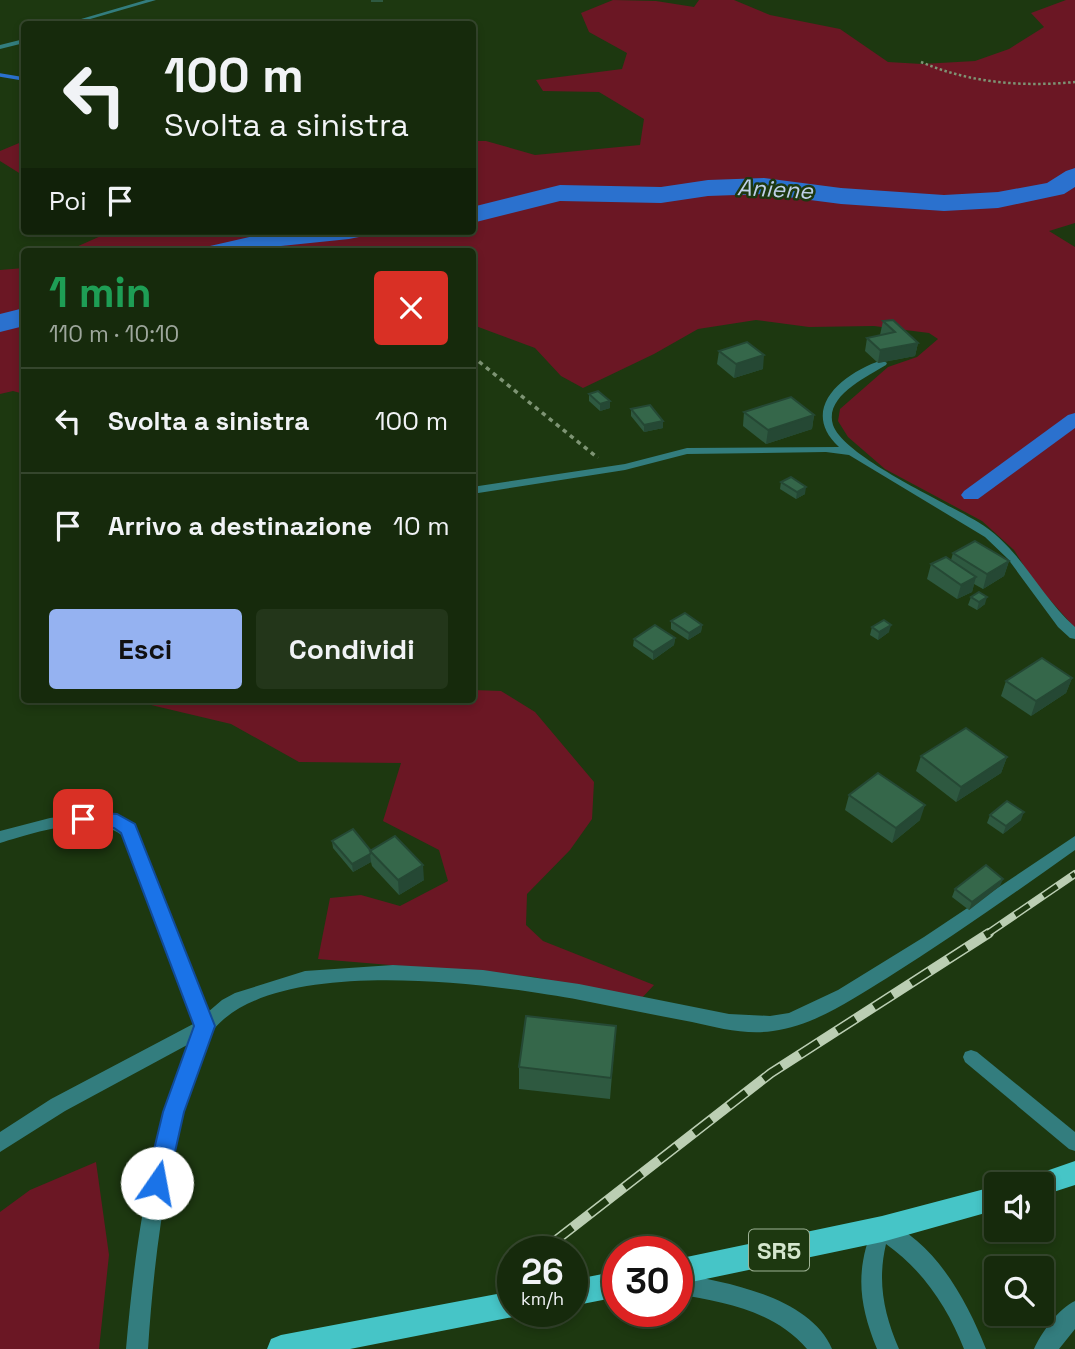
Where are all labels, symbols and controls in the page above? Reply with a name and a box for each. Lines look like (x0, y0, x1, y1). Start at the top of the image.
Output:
text: 100 m (164, 44, 304, 106)
icon: left (49, 49, 140, 140)
text: Svolta a sinistra (164, 105, 409, 145)
water label: Aniene (736, 172, 815, 206)
icon: arrive (101, 182, 139, 220)
text: Poi (49, 184, 87, 218)
text: 1 min (49, 266, 152, 319)
button: close (374, 271, 448, 345)
text: 110 m · 10:10 (49, 319, 179, 349)
icon: left (49, 402, 87, 440)
text: Svolta a sinistra (108, 404, 309, 438)
text: 100 m (375, 404, 448, 438)
icon: arrive (49, 507, 87, 545)
text: Arrivo a destinazione (108, 509, 372, 543)
text: 10 m (393, 509, 450, 543)
button: Esci (49, 609, 242, 689)
button: Condividi (256, 609, 448, 689)
pin (53, 789, 113, 849)
icon: arrive (64, 800, 102, 838)
position arrow (120, 1146, 194, 1220)
map controls (984, 1172, 1054, 1326)
button: sound (984, 1172, 1054, 1242)
road number: SR5 (749, 1230, 809, 1270)
speed limit sign: 30 (602, 1236, 693, 1327)
text: 26 (521, 1250, 564, 1294)
button: search (984, 1256, 1054, 1326)
text: km/h (521, 1287, 564, 1310)

